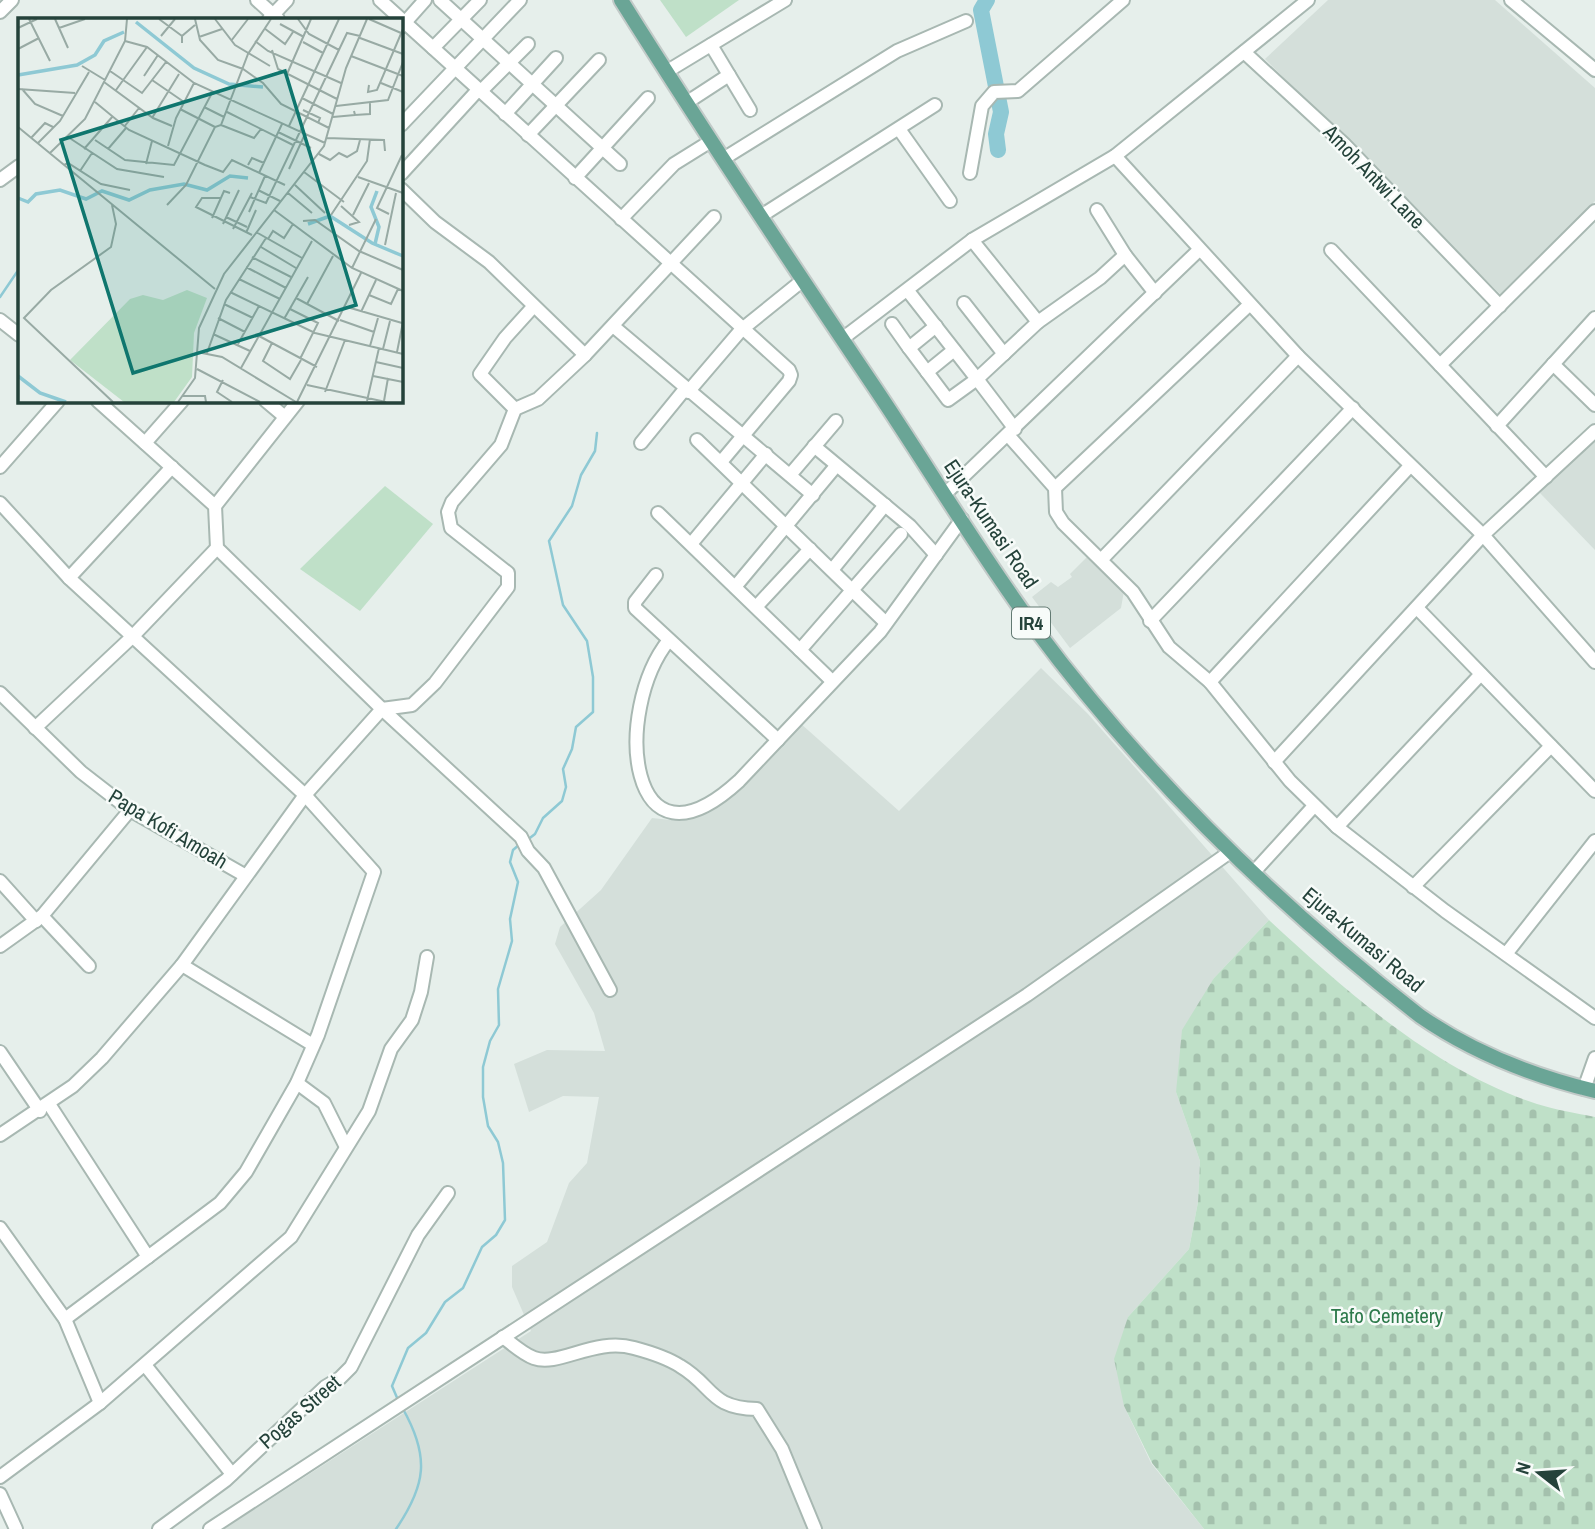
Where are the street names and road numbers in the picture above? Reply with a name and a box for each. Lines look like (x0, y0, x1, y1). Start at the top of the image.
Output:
street label: Amoh Antwi Lane (1316, 117, 1432, 235)
street label: Ejura-Kumasi Road (937, 453, 1045, 594)
road number: IR4 (1012, 608, 1050, 638)
street label: Papa Kofi Amoah (103, 782, 233, 876)
street label: Ejura-Kumasi Road (1296, 880, 1430, 999)
street label: Pogas Street (253, 1368, 347, 1455)

